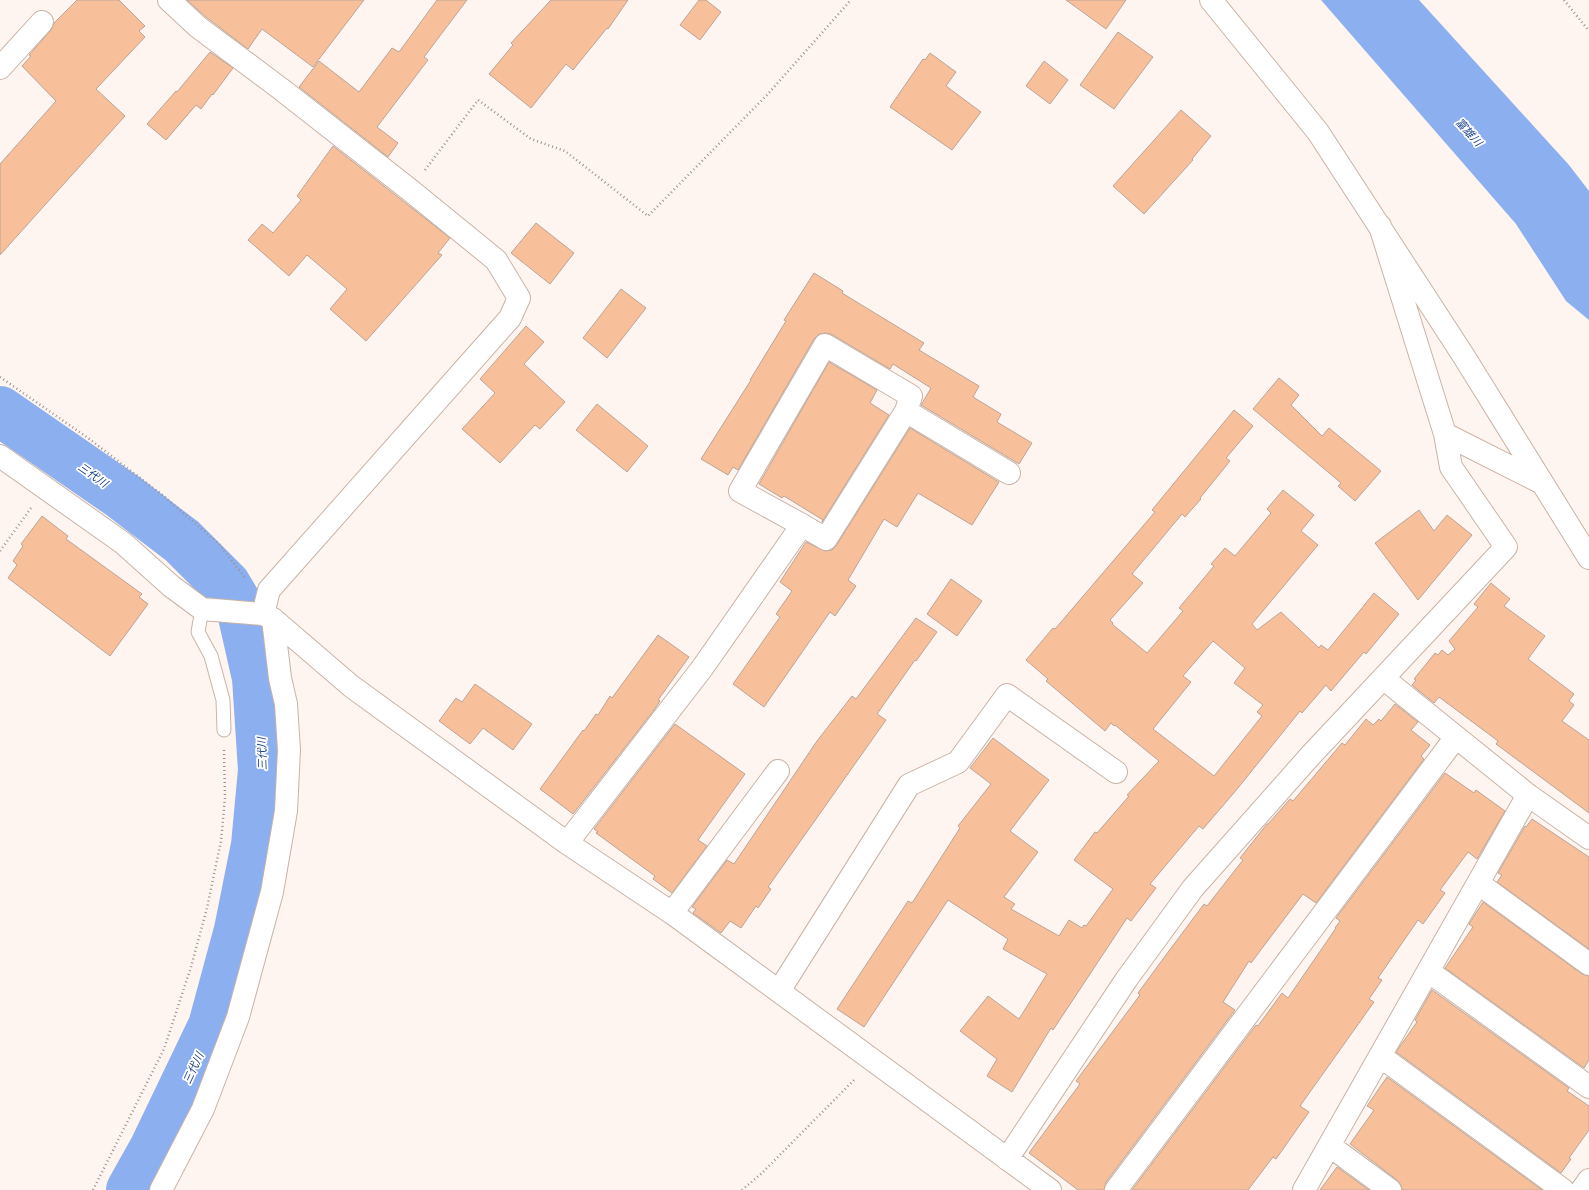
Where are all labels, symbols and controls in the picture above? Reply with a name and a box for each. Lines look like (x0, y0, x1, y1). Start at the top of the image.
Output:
water label: 富雄川 (1454, 115, 1486, 149)
water label: 三代川 (76, 460, 111, 490)
water label: 三代川 (254, 736, 269, 771)
water label: 三代川 (180, 1049, 206, 1085)

